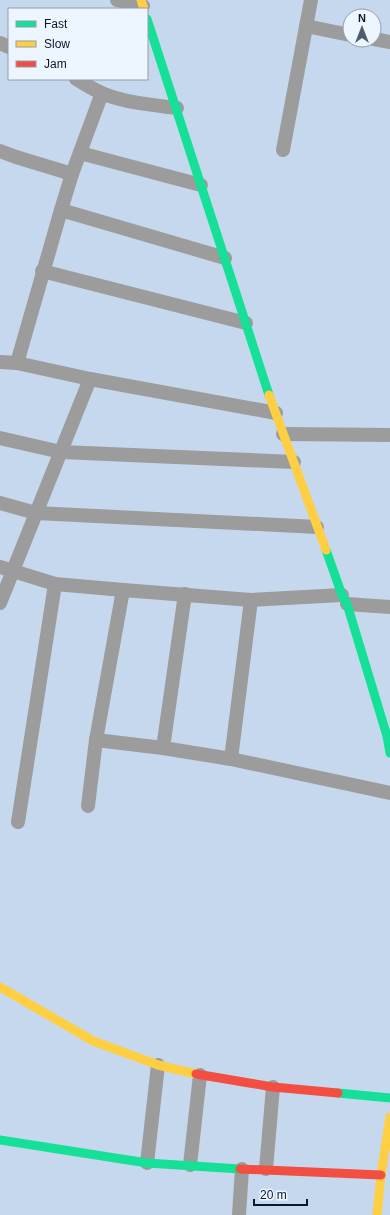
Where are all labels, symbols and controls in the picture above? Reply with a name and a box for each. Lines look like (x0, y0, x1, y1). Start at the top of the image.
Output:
legend (8, 8, 148, 80)
north arrow (342, 8, 382, 48)
text: N (358, 12, 366, 24)
text: Fast (44, 17, 68, 31)
text: Slow (44, 37, 70, 51)
text: Jam (44, 57, 67, 71)
scale bar (254, 1181, 307, 1207)
text: 20 m (260, 1188, 287, 1202)

